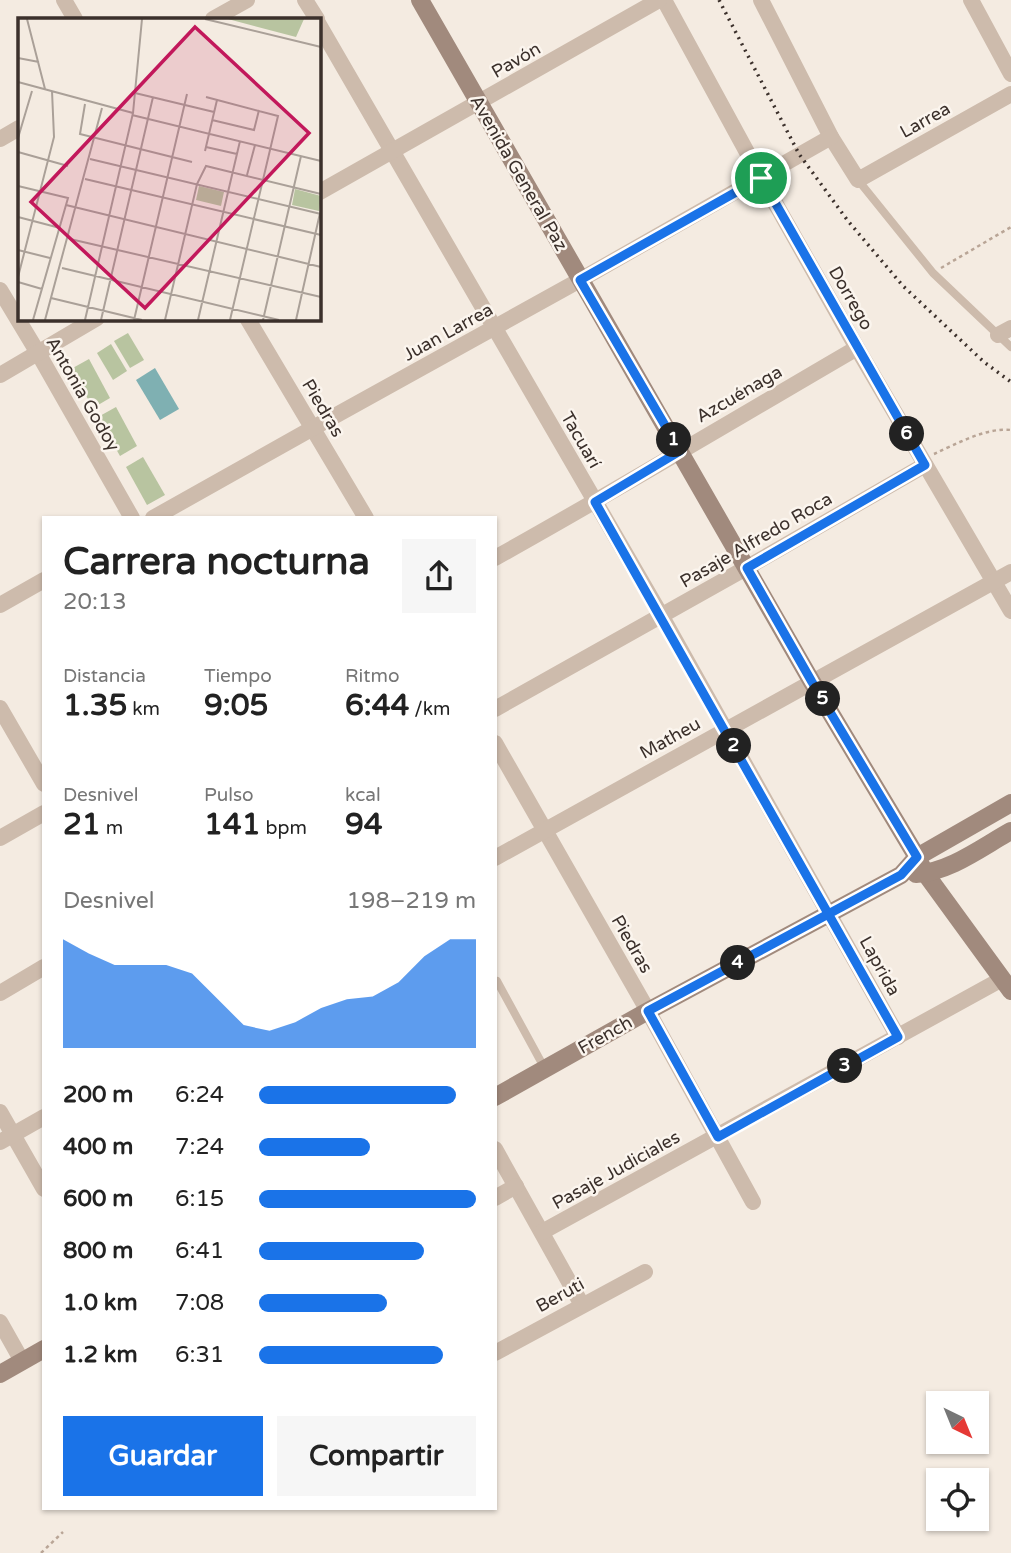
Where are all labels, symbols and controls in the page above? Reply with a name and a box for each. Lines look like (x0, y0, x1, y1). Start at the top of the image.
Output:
inset map (18, 18, 320, 320)
street label: Pavón (488, 37, 544, 83)
street label: Avenida General Paz (466, 91, 572, 255)
street label: Larrea (896, 97, 954, 143)
pin (731, 148, 791, 208)
icon: arrive (742, 159, 780, 197)
street label: Dorrego (824, 262, 878, 334)
street label: Juan Larrea (399, 298, 497, 366)
street label: Antonia Godoy (41, 333, 125, 455)
street label: Azcuénaga (692, 361, 786, 427)
street label: Piedras (297, 375, 349, 441)
street label: Tacuarí (556, 408, 606, 473)
pin: 6 (890, 416, 925, 452)
pin: 1 (656, 422, 692, 458)
text: 6 (901, 422, 912, 444)
text: 1 (668, 428, 679, 450)
street label: Pasaje Alfredo Roca (676, 488, 836, 592)
text: Carrera nocturna (63, 539, 370, 585)
button: share (402, 539, 476, 613)
text: 20:13 (63, 588, 127, 616)
text: Distancia (63, 665, 146, 687)
text: Tiempo (204, 665, 272, 687)
text: Ritmo (345, 665, 400, 687)
pin: 5 (806, 682, 840, 716)
text: 1.35 (63, 687, 127, 724)
text: 9:05 (204, 687, 268, 724)
text: 6:44 (345, 687, 409, 724)
text: 5 (817, 687, 828, 709)
text: km (127, 698, 160, 720)
text: /km (409, 698, 450, 720)
street label: Matheu (636, 712, 704, 764)
pin: 2 (716, 728, 752, 764)
text: 2 (728, 734, 739, 756)
text: Desnivel (63, 784, 139, 806)
text: Pulso (204, 784, 254, 806)
text: kcal (345, 784, 381, 806)
text: 21 (63, 806, 101, 843)
text: 141 (204, 806, 261, 843)
text: 94 (345, 806, 383, 843)
text: m (101, 817, 123, 839)
text: bpm (261, 817, 307, 839)
text: Desnivel (63, 887, 154, 915)
text: 198–219 m (347, 887, 476, 915)
street label: Piedras (607, 911, 657, 977)
street label: Laprida (855, 932, 905, 1000)
pin: 4 (720, 946, 756, 981)
text: 4 (732, 951, 743, 973)
street label: French (574, 1011, 636, 1059)
pin: 3 (828, 1048, 862, 1084)
text: 3 (839, 1054, 850, 1076)
text: 200 m (63, 1081, 133, 1109)
text: 6:24 (175, 1081, 224, 1109)
street label: Pasaje Judiciales (548, 1126, 684, 1214)
text: 400 m (63, 1133, 133, 1161)
text: 7:24 (175, 1133, 224, 1161)
text: 600 m (63, 1185, 133, 1213)
text: 6:15 (175, 1185, 224, 1213)
text: 800 m (63, 1237, 133, 1265)
text: 6:41 (175, 1237, 224, 1265)
street label: Beruti (532, 1273, 588, 1317)
text: 1.0 km (63, 1289, 138, 1317)
text: 7:08 (175, 1289, 224, 1317)
text: 1.2 km (63, 1341, 138, 1369)
text: 6:31 (175, 1341, 224, 1369)
north arrow (926, 1391, 989, 1454)
map controls (926, 1391, 989, 1531)
button: Guardar (63, 1416, 263, 1496)
button: Compartir (277, 1416, 476, 1496)
button: locate (926, 1468, 989, 1531)

